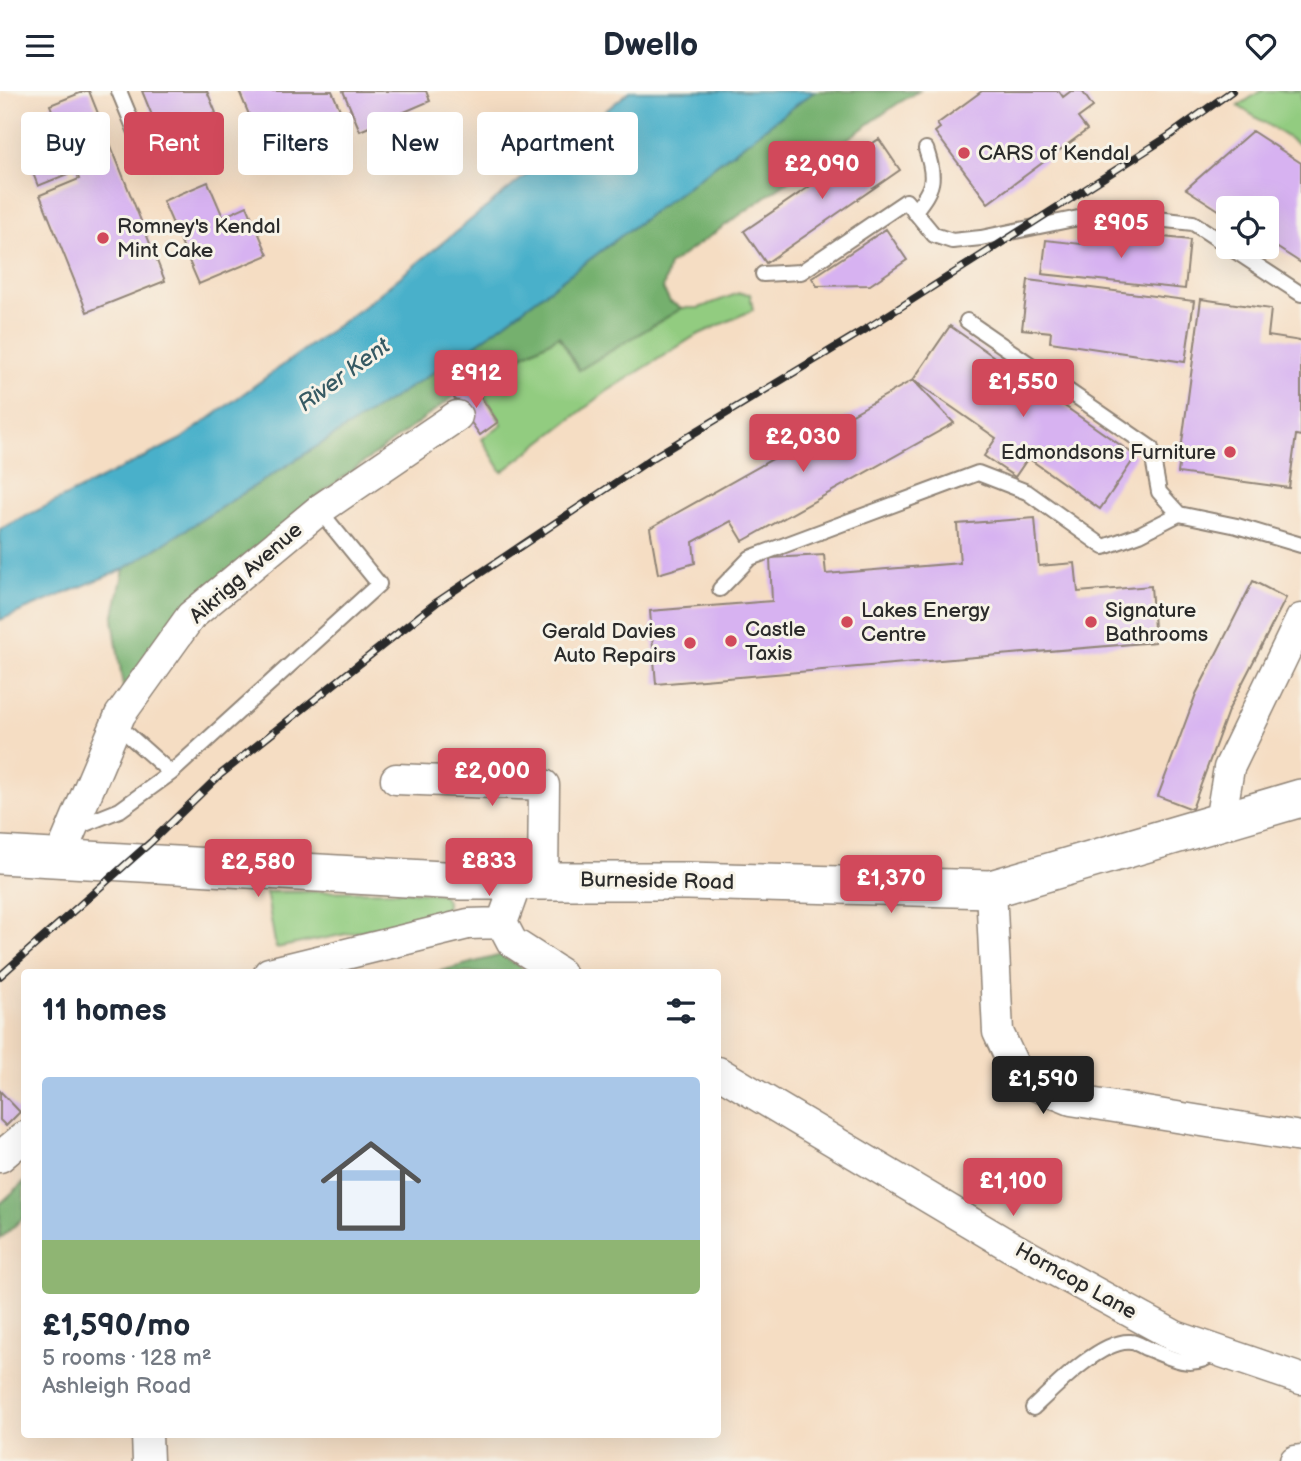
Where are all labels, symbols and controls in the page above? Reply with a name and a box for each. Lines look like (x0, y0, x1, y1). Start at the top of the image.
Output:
text: Dwello (603, 26, 698, 65)
icon: menu (21, 27, 59, 65)
icon: heart (1242, 27, 1280, 65)
chip: Buy (21, 112, 110, 175)
chip: Rent (124, 112, 224, 175)
chip: Filters (238, 112, 353, 175)
chip: New (367, 112, 463, 175)
chip: Apartment (477, 112, 638, 175)
pin: £2,090 (765, 141, 879, 201)
place label: CARS of Kendal (978, 141, 1129, 166)
marker: CARS of Kendal (956, 145, 972, 161)
text: £2,090 (784, 150, 860, 178)
map controls (1216, 196, 1279, 259)
button: locate (1216, 196, 1279, 259)
pin: £905 (1080, 201, 1162, 260)
text: £905 (1093, 209, 1149, 237)
place label: Romney's Kendal Mint Cake (117, 214, 280, 263)
marker: Romney's Kendal Mint Cake (95, 230, 111, 246)
water label: River Kent (292, 332, 396, 418)
pin: £912 (435, 351, 517, 410)
text: £912 (450, 359, 502, 387)
pin: £1,550 (966, 359, 1080, 419)
text: £1,550 (988, 368, 1058, 396)
pin: £2,030 (746, 415, 860, 474)
text: £2,030 (765, 423, 841, 451)
place label: Edmondsons Furniture (1001, 440, 1216, 465)
marker: Edmondsons Furniture (1222, 444, 1238, 460)
street label: Aikrigg Avenue (185, 517, 307, 629)
place label: Lakes Energy Centre (861, 598, 990, 647)
place label: Signature Bathrooms (1105, 598, 1208, 647)
marker: Lakes Energy Centre (839, 614, 855, 630)
marker: Signature Bathrooms (1083, 614, 1099, 630)
place label: Castle Taxis (745, 617, 806, 666)
place label: Gerald Davies Auto Repairs (542, 619, 676, 668)
marker: Castle Taxis (723, 633, 739, 649)
marker: Gerald Davies Auto Repairs (682, 635, 698, 651)
pin: £2,000 (435, 749, 549, 808)
text: £2,000 (454, 757, 530, 785)
pin: £2,580 (201, 839, 315, 899)
pin: £833 (448, 839, 530, 898)
text: £833 (462, 847, 517, 875)
text: £2,580 (221, 848, 295, 876)
pin: £1,370 (834, 855, 948, 915)
text: £1,370 (856, 864, 926, 892)
street label: Burneside Road (580, 867, 734, 895)
icon: filters (662, 992, 700, 1030)
text: 11 homes (42, 993, 166, 1029)
pin: £1,590 (986, 1056, 1100, 1116)
text: £1,590 (1008, 1065, 1078, 1093)
icon: home (308, 1123, 434, 1249)
pin: £1,100 (956, 1159, 1070, 1218)
text: £1,100 (979, 1167, 1047, 1195)
street label: Horncop Lane (1011, 1237, 1141, 1325)
text: £1,590/mo (42, 1308, 190, 1344)
text: 5 rooms · 128 m² (42, 1344, 212, 1372)
text: Ashleigh Road (42, 1372, 191, 1400)

